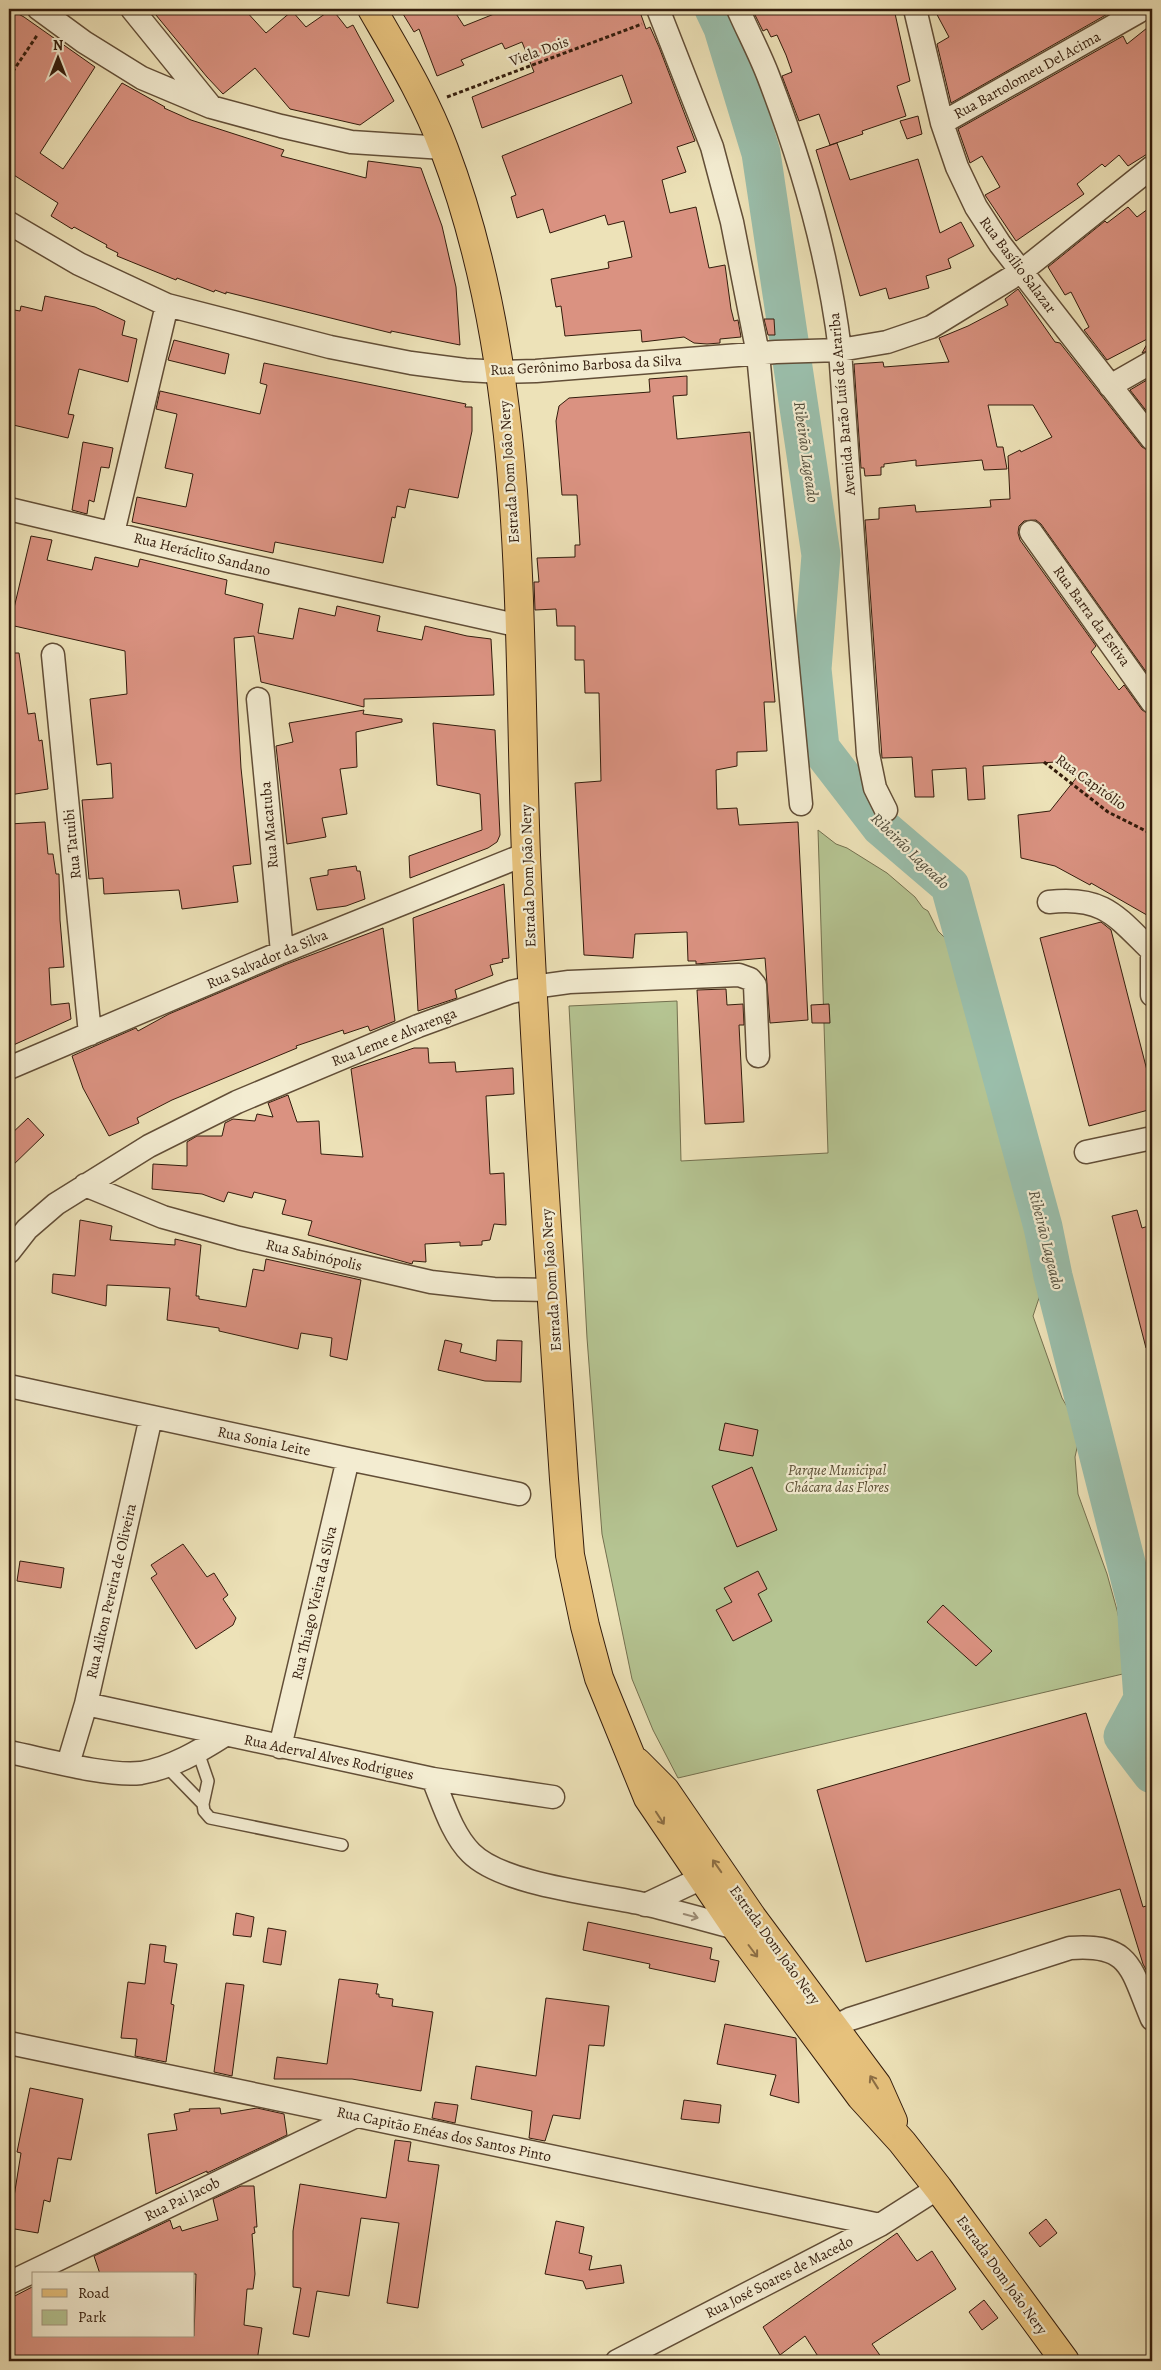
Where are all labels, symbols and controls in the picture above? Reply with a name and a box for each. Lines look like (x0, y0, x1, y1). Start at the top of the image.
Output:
street label: Rua Bartolomeu Del Acima (950, 26, 1104, 124)
street label: Viela Dois (506, 31, 571, 71)
north arrow (32, 32, 82, 82)
text: N (53, 36, 63, 55)
street label: Rua Basílio Salazar (975, 213, 1061, 318)
street label: Avenida Barão Luís de Arariba (824, 312, 860, 497)
street label: Rua Gerônimo Barbosa da Silva (490, 350, 682, 380)
street label: Estrada Dom João Nery (494, 400, 524, 544)
water label: Ribeirão Lageado (788, 400, 824, 504)
street label: Rua Heráclito Sandano (131, 527, 273, 581)
street label: Rua Barra da Estiva (1049, 562, 1135, 670)
street label: Rua Capitólio (1052, 749, 1130, 815)
street label: Rua Macatuba (255, 781, 283, 869)
street label: Estrada Dom João Nery (516, 804, 540, 948)
street label: Rua Tatuibi (58, 808, 86, 880)
water label: Ribeirão Lageado (866, 808, 954, 894)
street label: Rua Salvador da Silva (203, 924, 331, 994)
street label: Rua Leme e Alvarenga (328, 1003, 460, 1071)
water label: Ribeirão Lageado (1023, 1188, 1069, 1292)
street label: Estrada Dom João Nery (536, 1208, 566, 1352)
street label: Rua Sabinópolis (264, 1234, 364, 1276)
street label: Rua Sonia Leite (216, 1421, 313, 1461)
park label: Parque Municipal Chácara das Flores (785, 1460, 889, 1497)
street label: Rua Ailton Pereira de Oliveira (81, 1501, 141, 1681)
street label: Rua Thiago Vieira da Silva (287, 1524, 341, 1682)
street label: Rua Aderval Alves Rodrigues (242, 1729, 416, 1785)
one-way arrow (656, 1810, 666, 1824)
one-way arrow (712, 1859, 722, 1873)
street label: Estrada Dom João Nery (725, 1881, 825, 2009)
one-way arrow (682, 1912, 698, 1922)
one-way arrow (748, 1944, 758, 1958)
one-way arrow (869, 2076, 879, 2090)
street label: Rua Capitão Enéas dos Santos Pinto (335, 2101, 553, 2167)
street label: Rua Pai Jacob (141, 2172, 223, 2226)
street label: Estrada Dom João Nery (952, 2211, 1052, 2339)
street label: Rua José Soares de Macedo (702, 2231, 856, 2323)
legend (32, 2272, 195, 2338)
text: Road (78, 2283, 110, 2303)
text: Park (78, 2307, 107, 2327)

